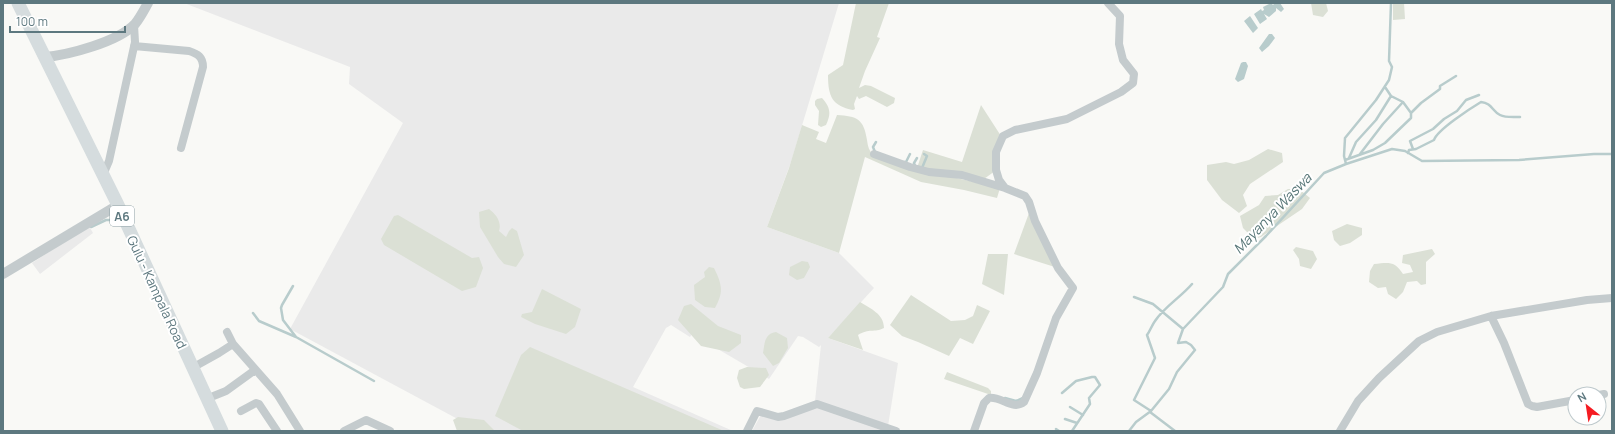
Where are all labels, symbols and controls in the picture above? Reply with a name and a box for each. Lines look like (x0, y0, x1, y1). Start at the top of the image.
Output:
scale bar (10, 8, 125, 34)
text: 100 m (16, 13, 48, 30)
water label: Mayanya Waswa (1229, 168, 1316, 257)
road number: A6 (110, 206, 134, 226)
street label: Gulu - Kampala Road (123, 233, 191, 351)
north arrow (1567, 386, 1607, 426)
text: N (1575, 388, 1589, 405)

